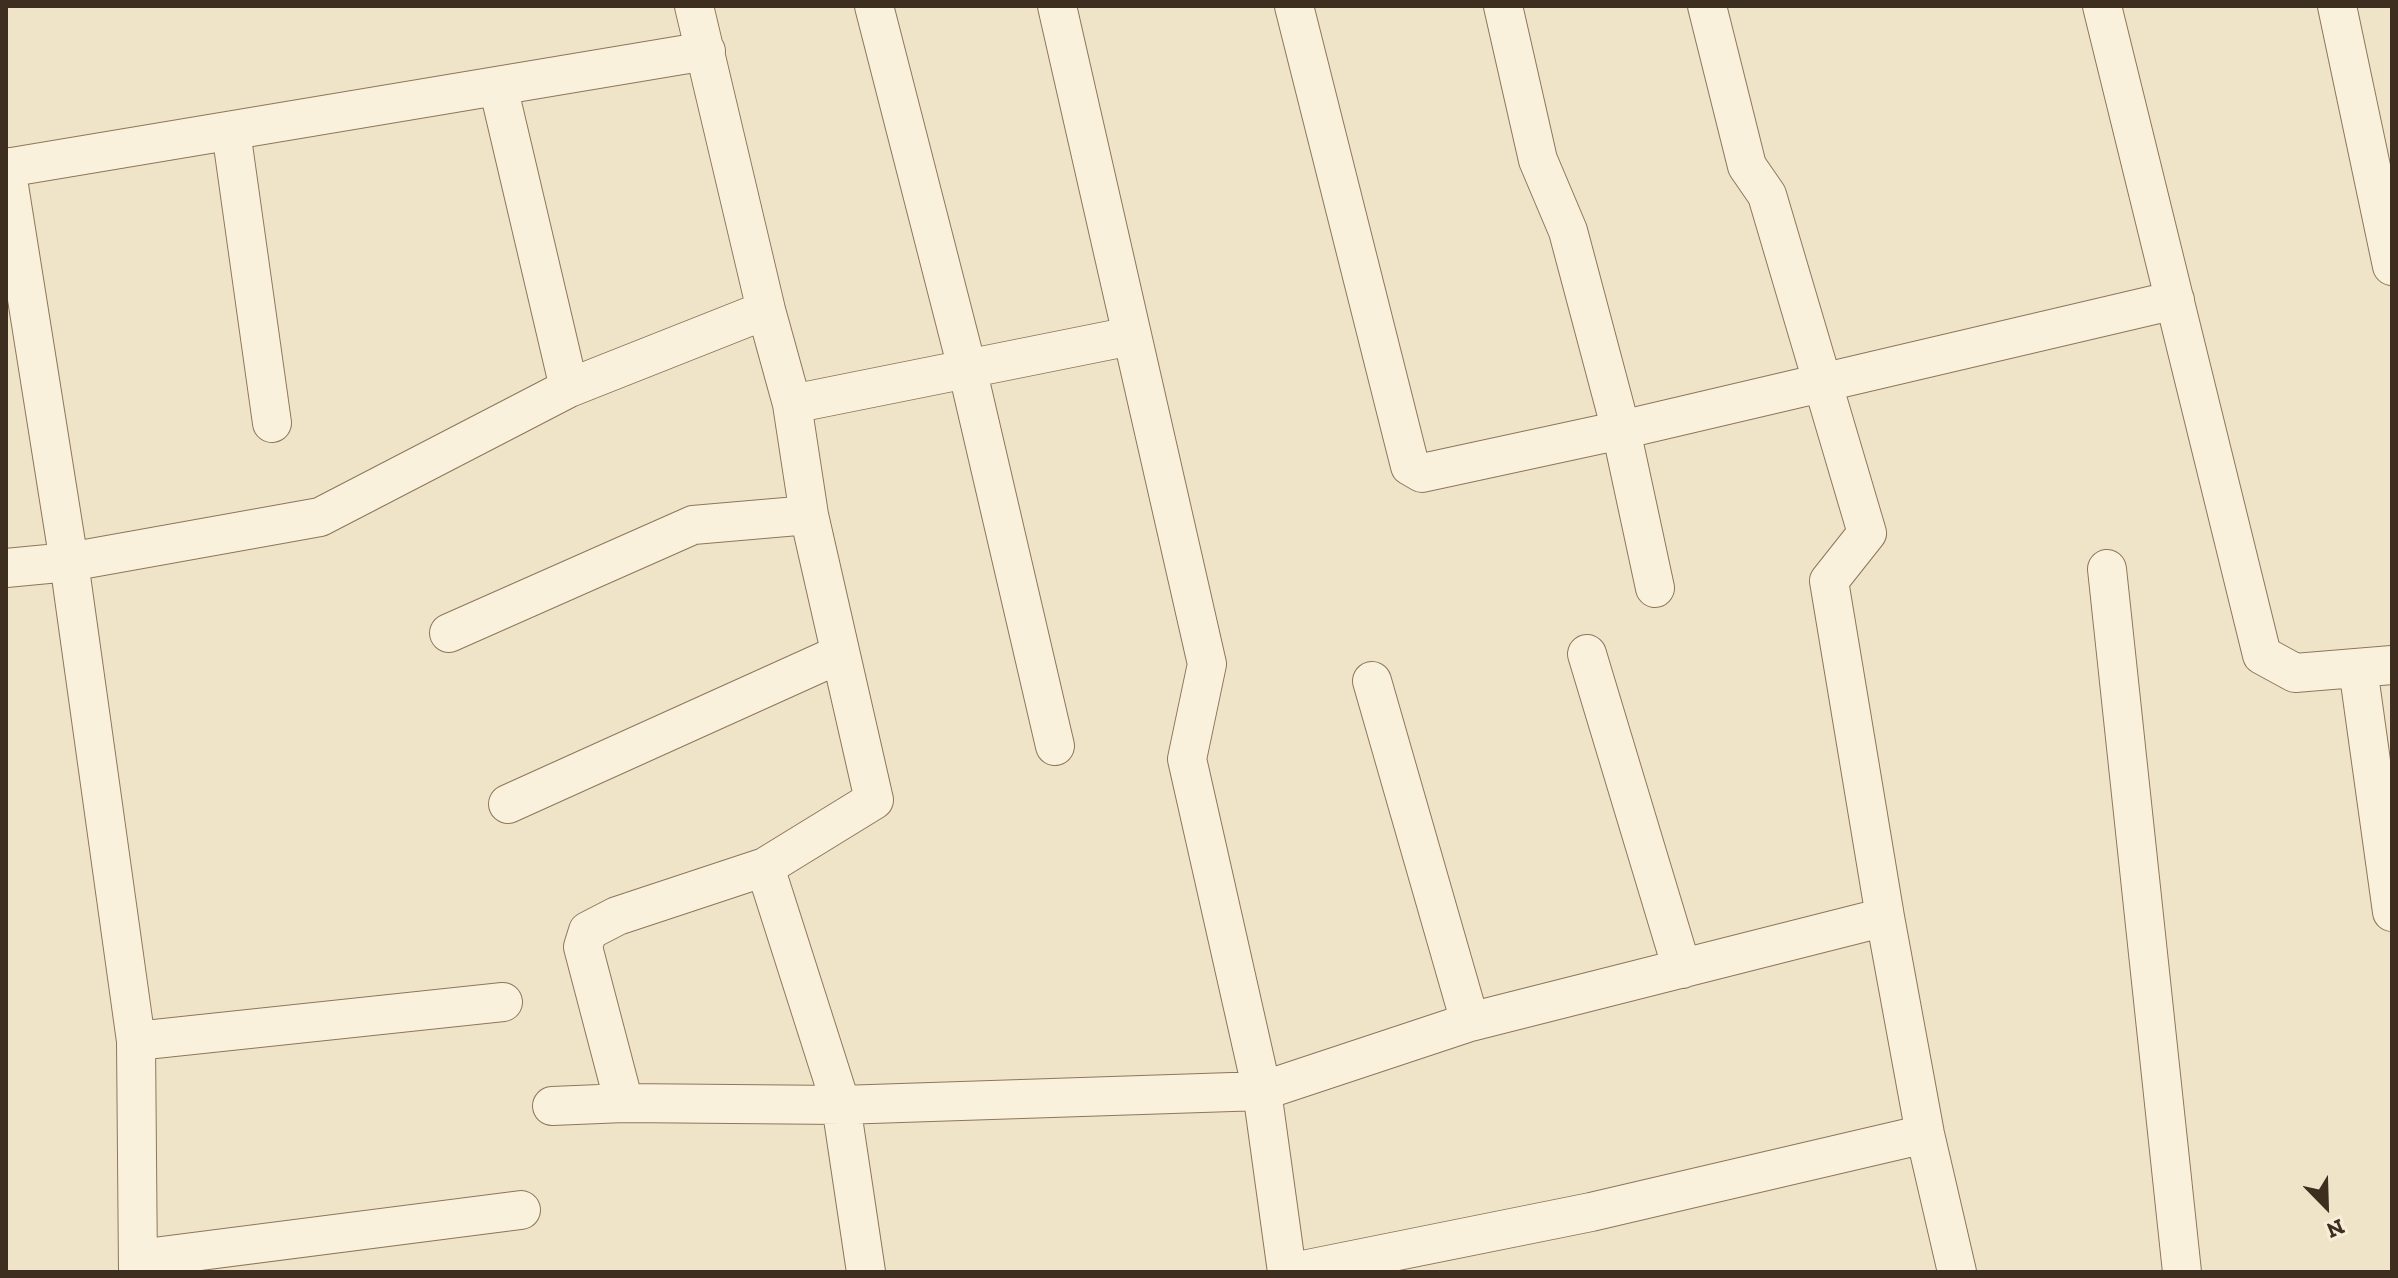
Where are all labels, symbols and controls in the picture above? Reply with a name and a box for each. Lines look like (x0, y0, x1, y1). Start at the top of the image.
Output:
north arrow (2286, 1166, 2366, 1246)
text: N (2323, 1213, 2349, 1244)

